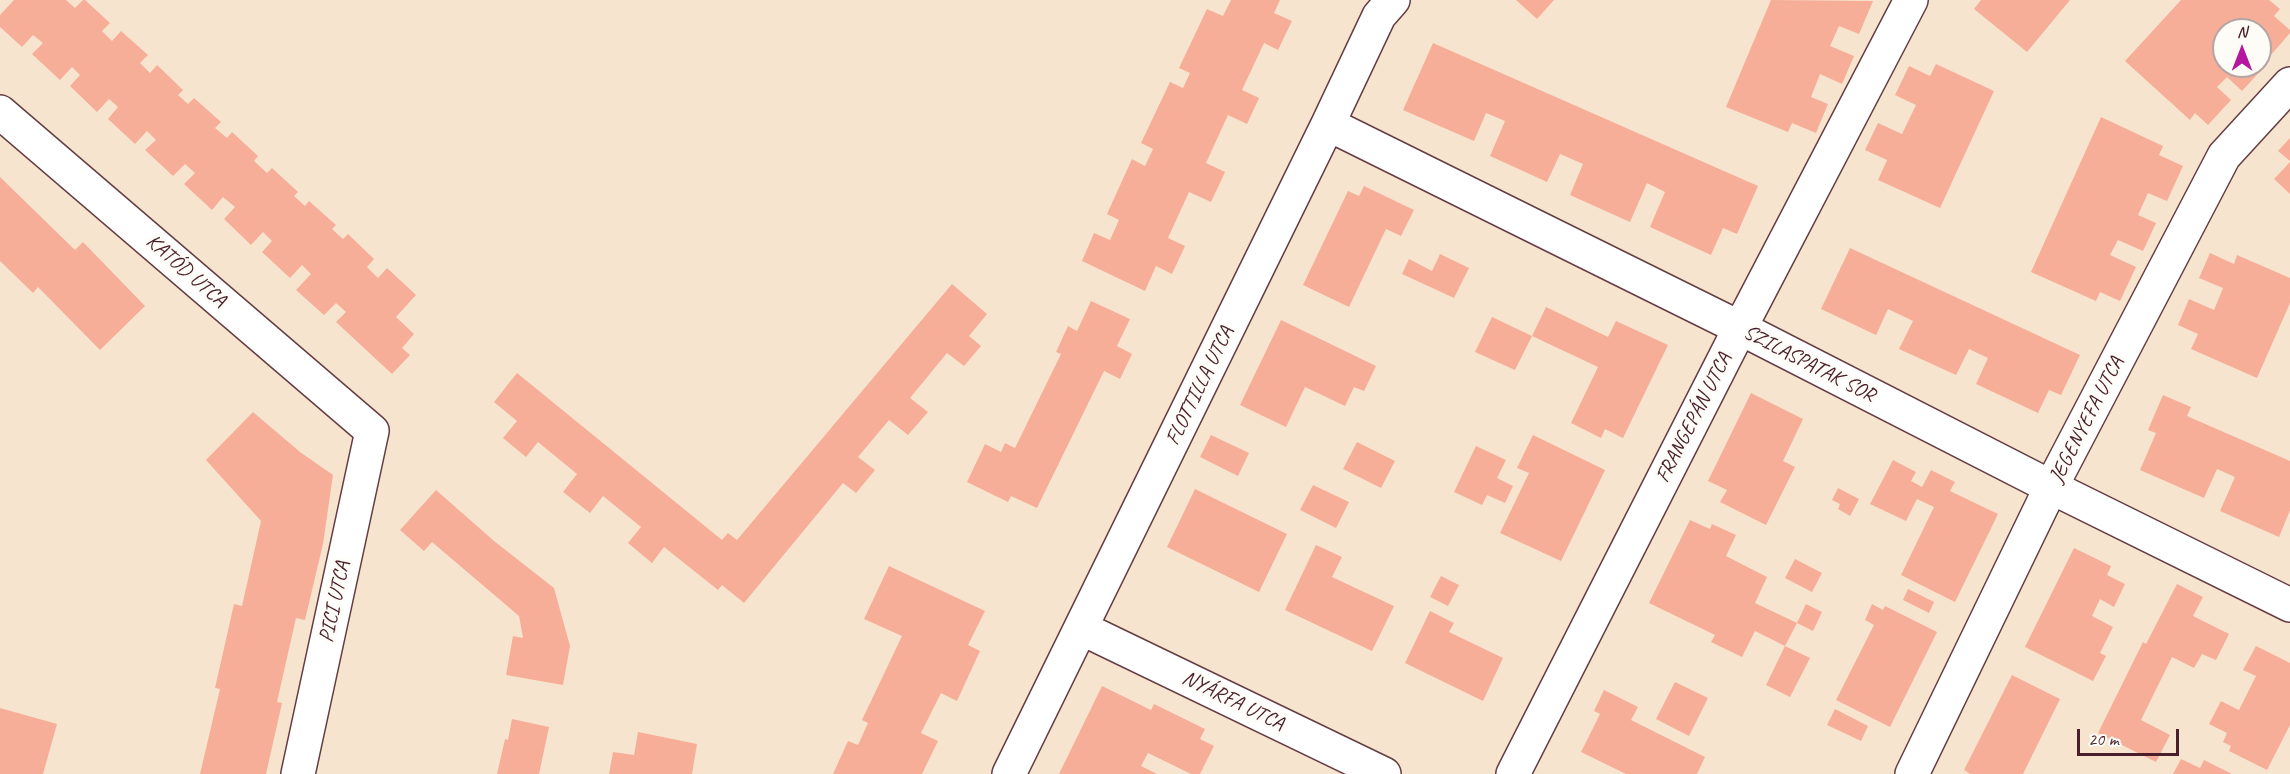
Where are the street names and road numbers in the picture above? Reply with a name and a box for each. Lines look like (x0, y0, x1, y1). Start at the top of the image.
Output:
street label: KATÓD UTCA (141, 229, 231, 313)
street label: SZILASPATAK SOR (1739, 320, 1879, 408)
street label: FLOTTILLA UTCA (1160, 323, 1240, 449)
street label: FRANGEPÁN UTCA (1651, 349, 1737, 487)
street label: JEGENYEFA UTCA (2044, 353, 2130, 487)
street label: PICI UTCA (314, 559, 356, 645)
street label: NYÁRFA UTCA (1178, 665, 1288, 737)

